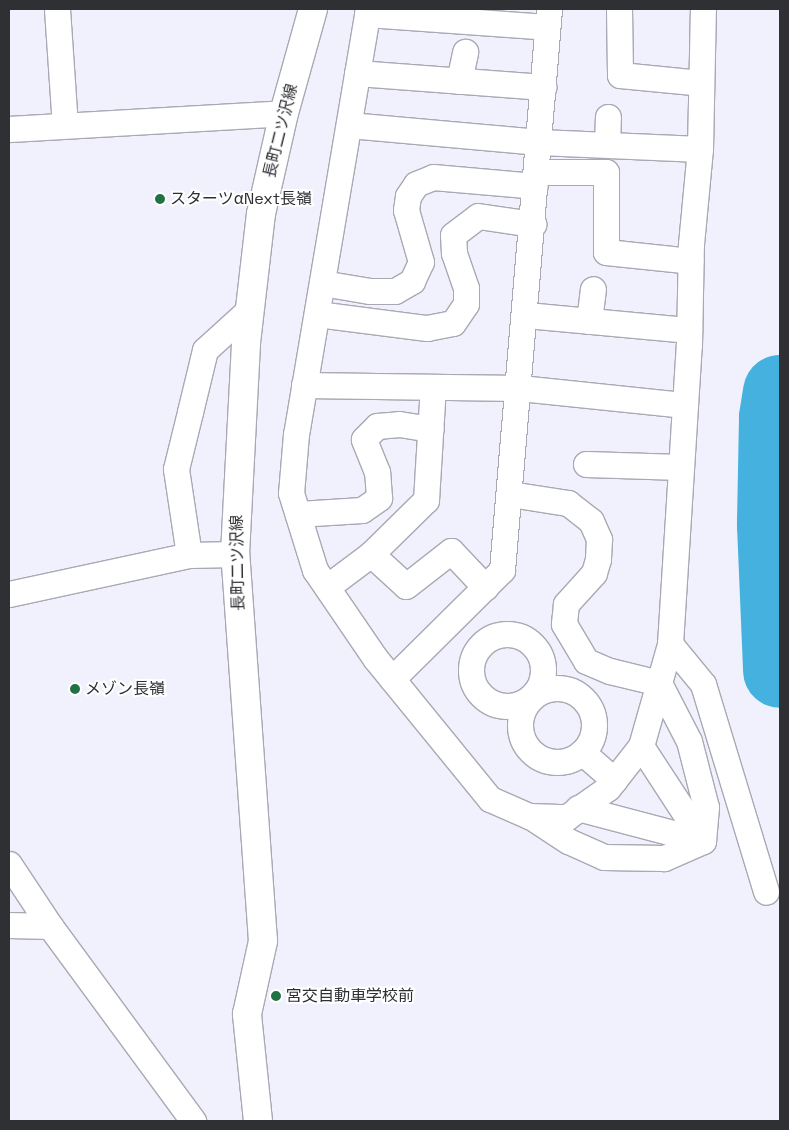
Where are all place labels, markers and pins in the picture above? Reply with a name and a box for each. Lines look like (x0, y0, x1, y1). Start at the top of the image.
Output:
place label: スターツαNext長嶺 (170, 189, 312, 209)
marker: スターツαNext長嶺 (154, 193, 166, 205)
place label: メゾン長嶺 (85, 679, 165, 699)
marker: メゾン長嶺 (69, 683, 81, 695)
place label: 宮交自動車学校前 (286, 986, 414, 1006)
marker: 宮交自動車学校前 (270, 990, 282, 1002)

